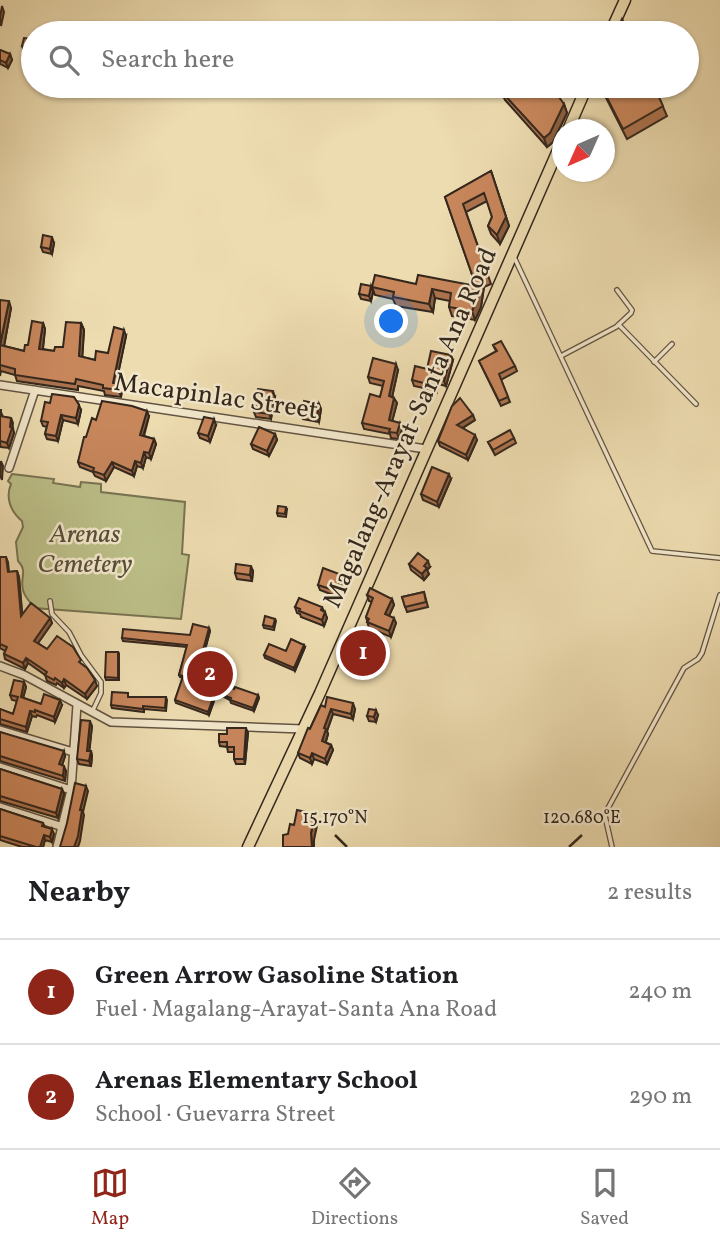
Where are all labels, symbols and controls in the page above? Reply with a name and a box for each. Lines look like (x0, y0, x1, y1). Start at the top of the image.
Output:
search box (21, 21, 699, 98)
icon: search (45, 41, 83, 79)
text: Search here (101, 42, 234, 78)
north arrow (552, 119, 615, 182)
street label: Magalang-Arayat-Santa Ana Road (315, 242, 507, 614)
your location (374, 304, 408, 338)
street label: Macapinlac Street (112, 365, 320, 429)
park label: Arenas Cemetery (38, 517, 133, 583)
pin: 1 (340, 627, 386, 679)
pin: 2 (187, 648, 233, 700)
text: 15.170°N (302, 806, 368, 831)
text: 120.680°E (543, 806, 621, 831)
text: Nearby (28, 872, 130, 914)
text: 2 results (607, 877, 692, 909)
text: Green Arrow Gasoline Station (95, 958, 459, 994)
text: 1 (46, 976, 56, 1008)
text: 240 m (628, 976, 692, 1008)
text: Fuel · Magalang-Arayat-Santa Ana Road (95, 994, 497, 1026)
text: Arenas Elementary School (95, 1063, 418, 1099)
text: 2 (45, 1081, 57, 1113)
text: 290 m (629, 1081, 692, 1113)
text: School · Guevarra Street (95, 1099, 336, 1131)
tab: Map (91, 1164, 129, 1232)
tab: Directions (311, 1164, 398, 1232)
tab: Saved (580, 1164, 629, 1232)

